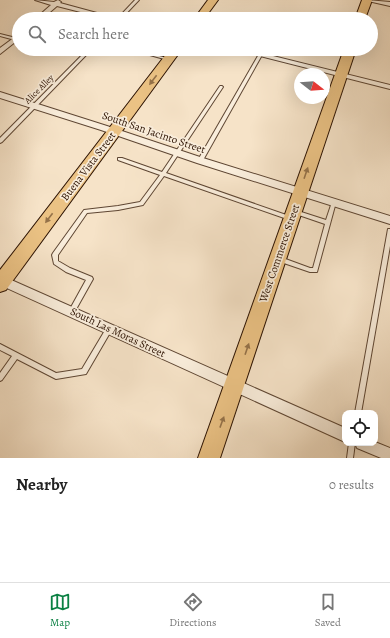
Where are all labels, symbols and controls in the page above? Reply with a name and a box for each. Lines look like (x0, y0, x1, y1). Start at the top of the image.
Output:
search box (12, 12, 378, 56)
icon: search (26, 23, 48, 45)
text: Search here (58, 24, 129, 44)
north arrow (294, 68, 330, 104)
street label: Alice Alley (21, 71, 57, 107)
one-way arrow (149, 75, 157, 85)
street label: South San Jacinto Street (100, 108, 208, 157)
street label: Buena Vista Street (58, 129, 119, 204)
one-way arrow (304, 167, 310, 179)
street label: West Commerce Street (255, 202, 303, 305)
one-way arrow (45, 212, 54, 223)
street label: South Las Moras Street (68, 304, 168, 361)
one-way arrow (244, 343, 250, 355)
map controls (342, 410, 378, 446)
button: locate (342, 410, 378, 446)
one-way arrow (219, 416, 225, 428)
text: Nearby (16, 473, 67, 496)
text: 0 results (329, 476, 374, 493)
tab: Map (49, 591, 71, 630)
tab: Directions (169, 591, 217, 630)
tab: Saved (315, 591, 341, 630)

